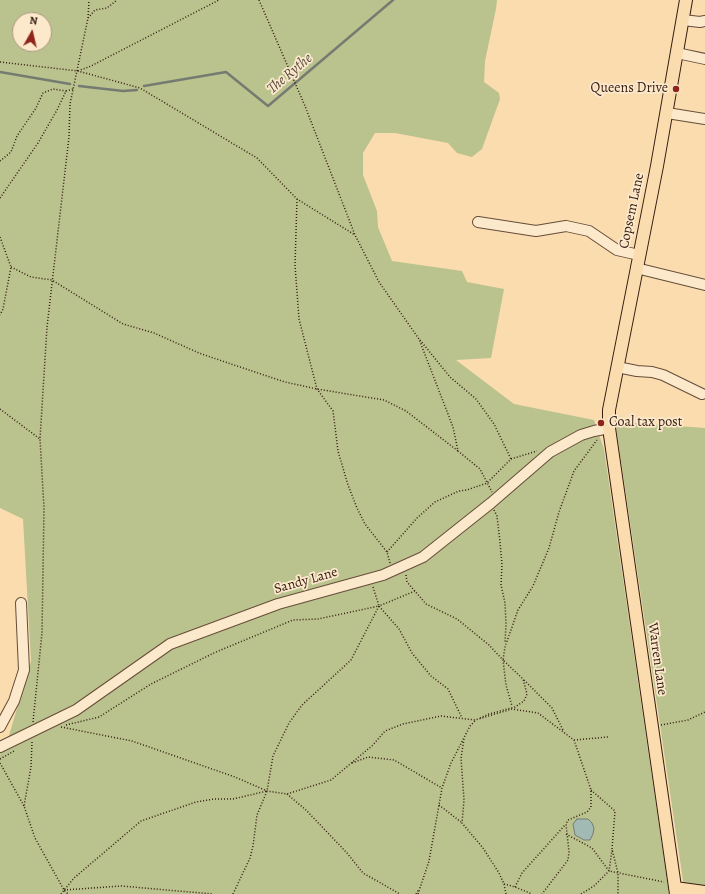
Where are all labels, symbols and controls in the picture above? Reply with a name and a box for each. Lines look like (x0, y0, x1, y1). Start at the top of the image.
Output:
north arrow (12, 12, 52, 52)
text: N (29, 13, 39, 29)
water label: The Rythe (264, 50, 316, 98)
place label: Queens Drive (591, 81, 668, 97)
marker: Queens Drive (671, 84, 681, 94)
street label: Copsem Lane (616, 172, 648, 250)
place label: Coal tax post (609, 415, 682, 431)
marker: Coal tax post (596, 418, 606, 428)
street label: Sandy Lane (272, 564, 340, 598)
street label: Warren Lane (644, 622, 670, 696)

